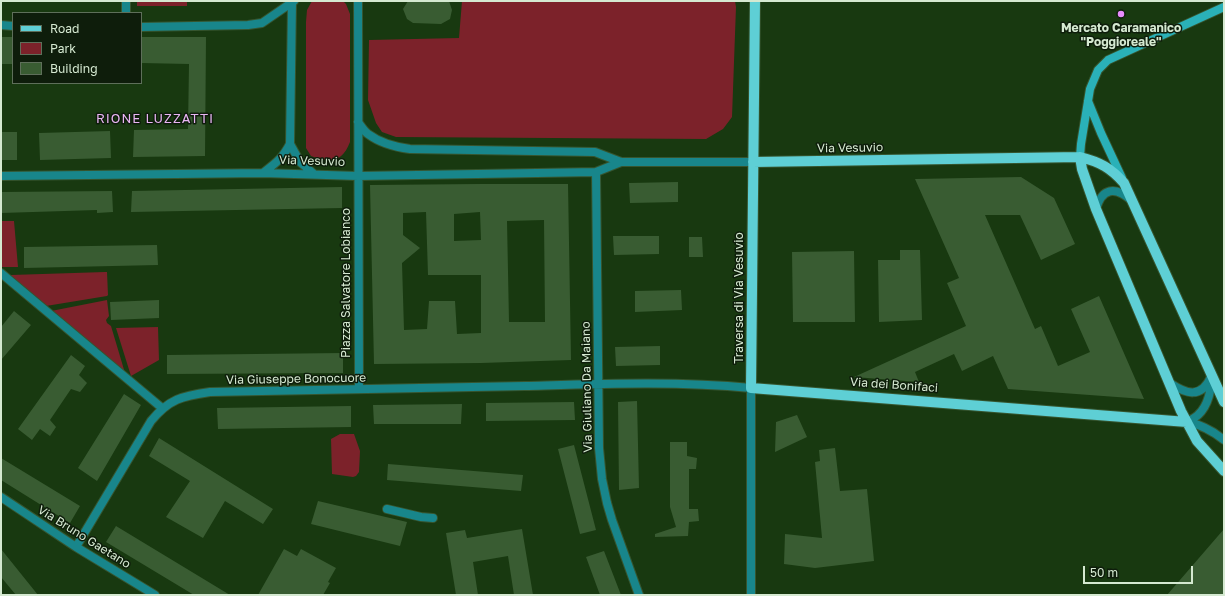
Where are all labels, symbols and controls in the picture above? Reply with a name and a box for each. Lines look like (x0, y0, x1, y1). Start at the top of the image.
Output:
marker: Mercato Caramanico "Poggioreale" (1116, 9, 1126, 19)
legend (12, 12, 142, 84)
text: Road (50, 21, 79, 36)
place label: Mercato Caramanico "Poggioreale" (1061, 21, 1181, 49)
text: Park (50, 41, 76, 56)
text: Building (50, 61, 98, 76)
district label: RIONE LUZZATTI (96, 111, 214, 127)
street label: Via Vesuvio (817, 140, 883, 156)
street label: Via Vesuvio (279, 153, 345, 169)
street label: Piazza Salvatore Lobianco (339, 208, 353, 358)
street label: Traversa di Via Vesuvio (732, 232, 746, 364)
street label: Via Giuliano Da Maiano (579, 321, 595, 453)
street label: Via Giuseppe Bonocuore (226, 371, 366, 387)
street label: Via dei Bonifaci (850, 375, 938, 395)
street label: Via Bruno Gaetano (35, 503, 133, 571)
scale bar (1085, 558, 1195, 584)
text: 50 m (1090, 565, 1118, 580)

